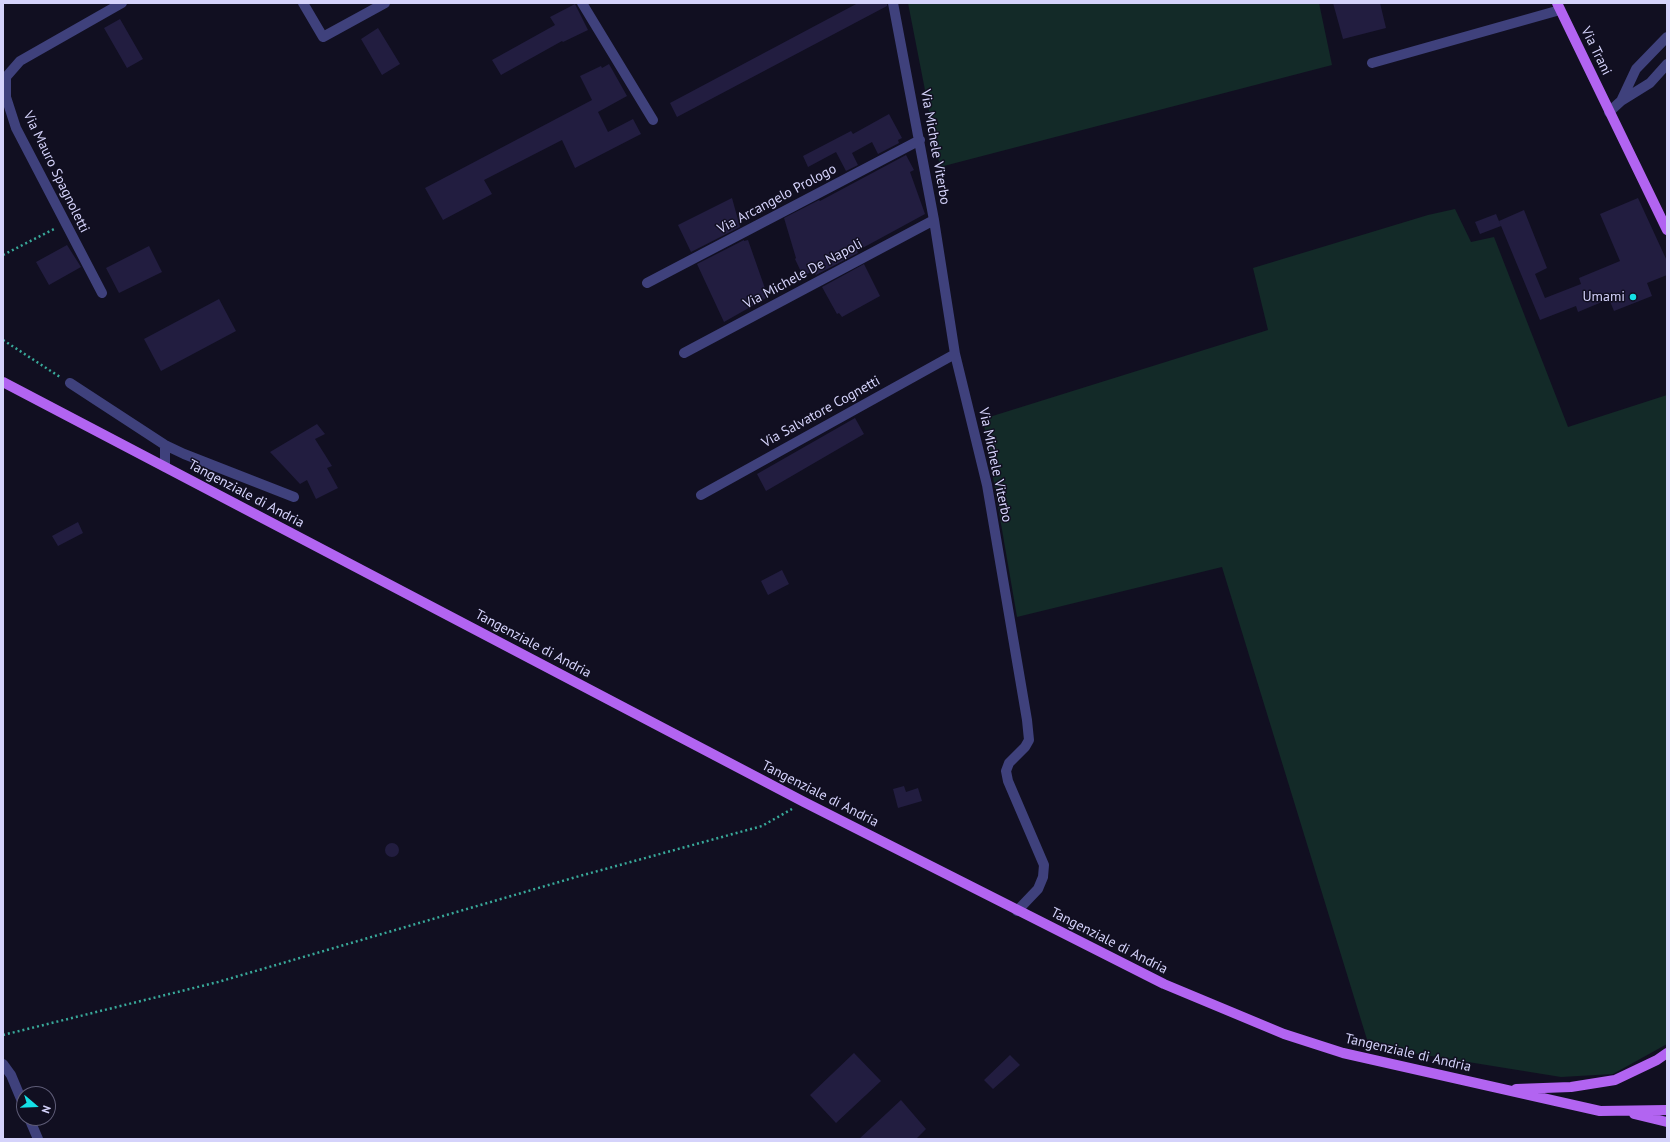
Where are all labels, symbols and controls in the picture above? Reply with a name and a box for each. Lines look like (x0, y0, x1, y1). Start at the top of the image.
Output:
street label: Via Trani (1577, 24, 1615, 78)
street label: Via Michele Viterbo (917, 88, 953, 206)
street label: Via Mauro Spagnoletti (19, 109, 93, 235)
street label: Via Arcangelo Prologo (715, 160, 839, 238)
street label: Via Michele De Napoli (741, 235, 865, 313)
place label: Umami (1582, 289, 1625, 305)
marker: Umami (1628, 292, 1638, 302)
street label: Via Salvatore Cognetti (759, 372, 883, 452)
street label: Via Michele Viterbo (975, 406, 1015, 524)
street label: Tangenziale di Andria (185, 456, 307, 532)
street label: Tangenziale di Andria (472, 606, 594, 682)
street label: Tangenziale di Andria (759, 757, 881, 831)
street label: Tangenziale di Andria (1048, 904, 1170, 978)
street label: Tangenziale di Andria (1343, 1030, 1473, 1076)
north arrow (16, 1086, 56, 1126)
text: N (39, 1104, 54, 1115)

